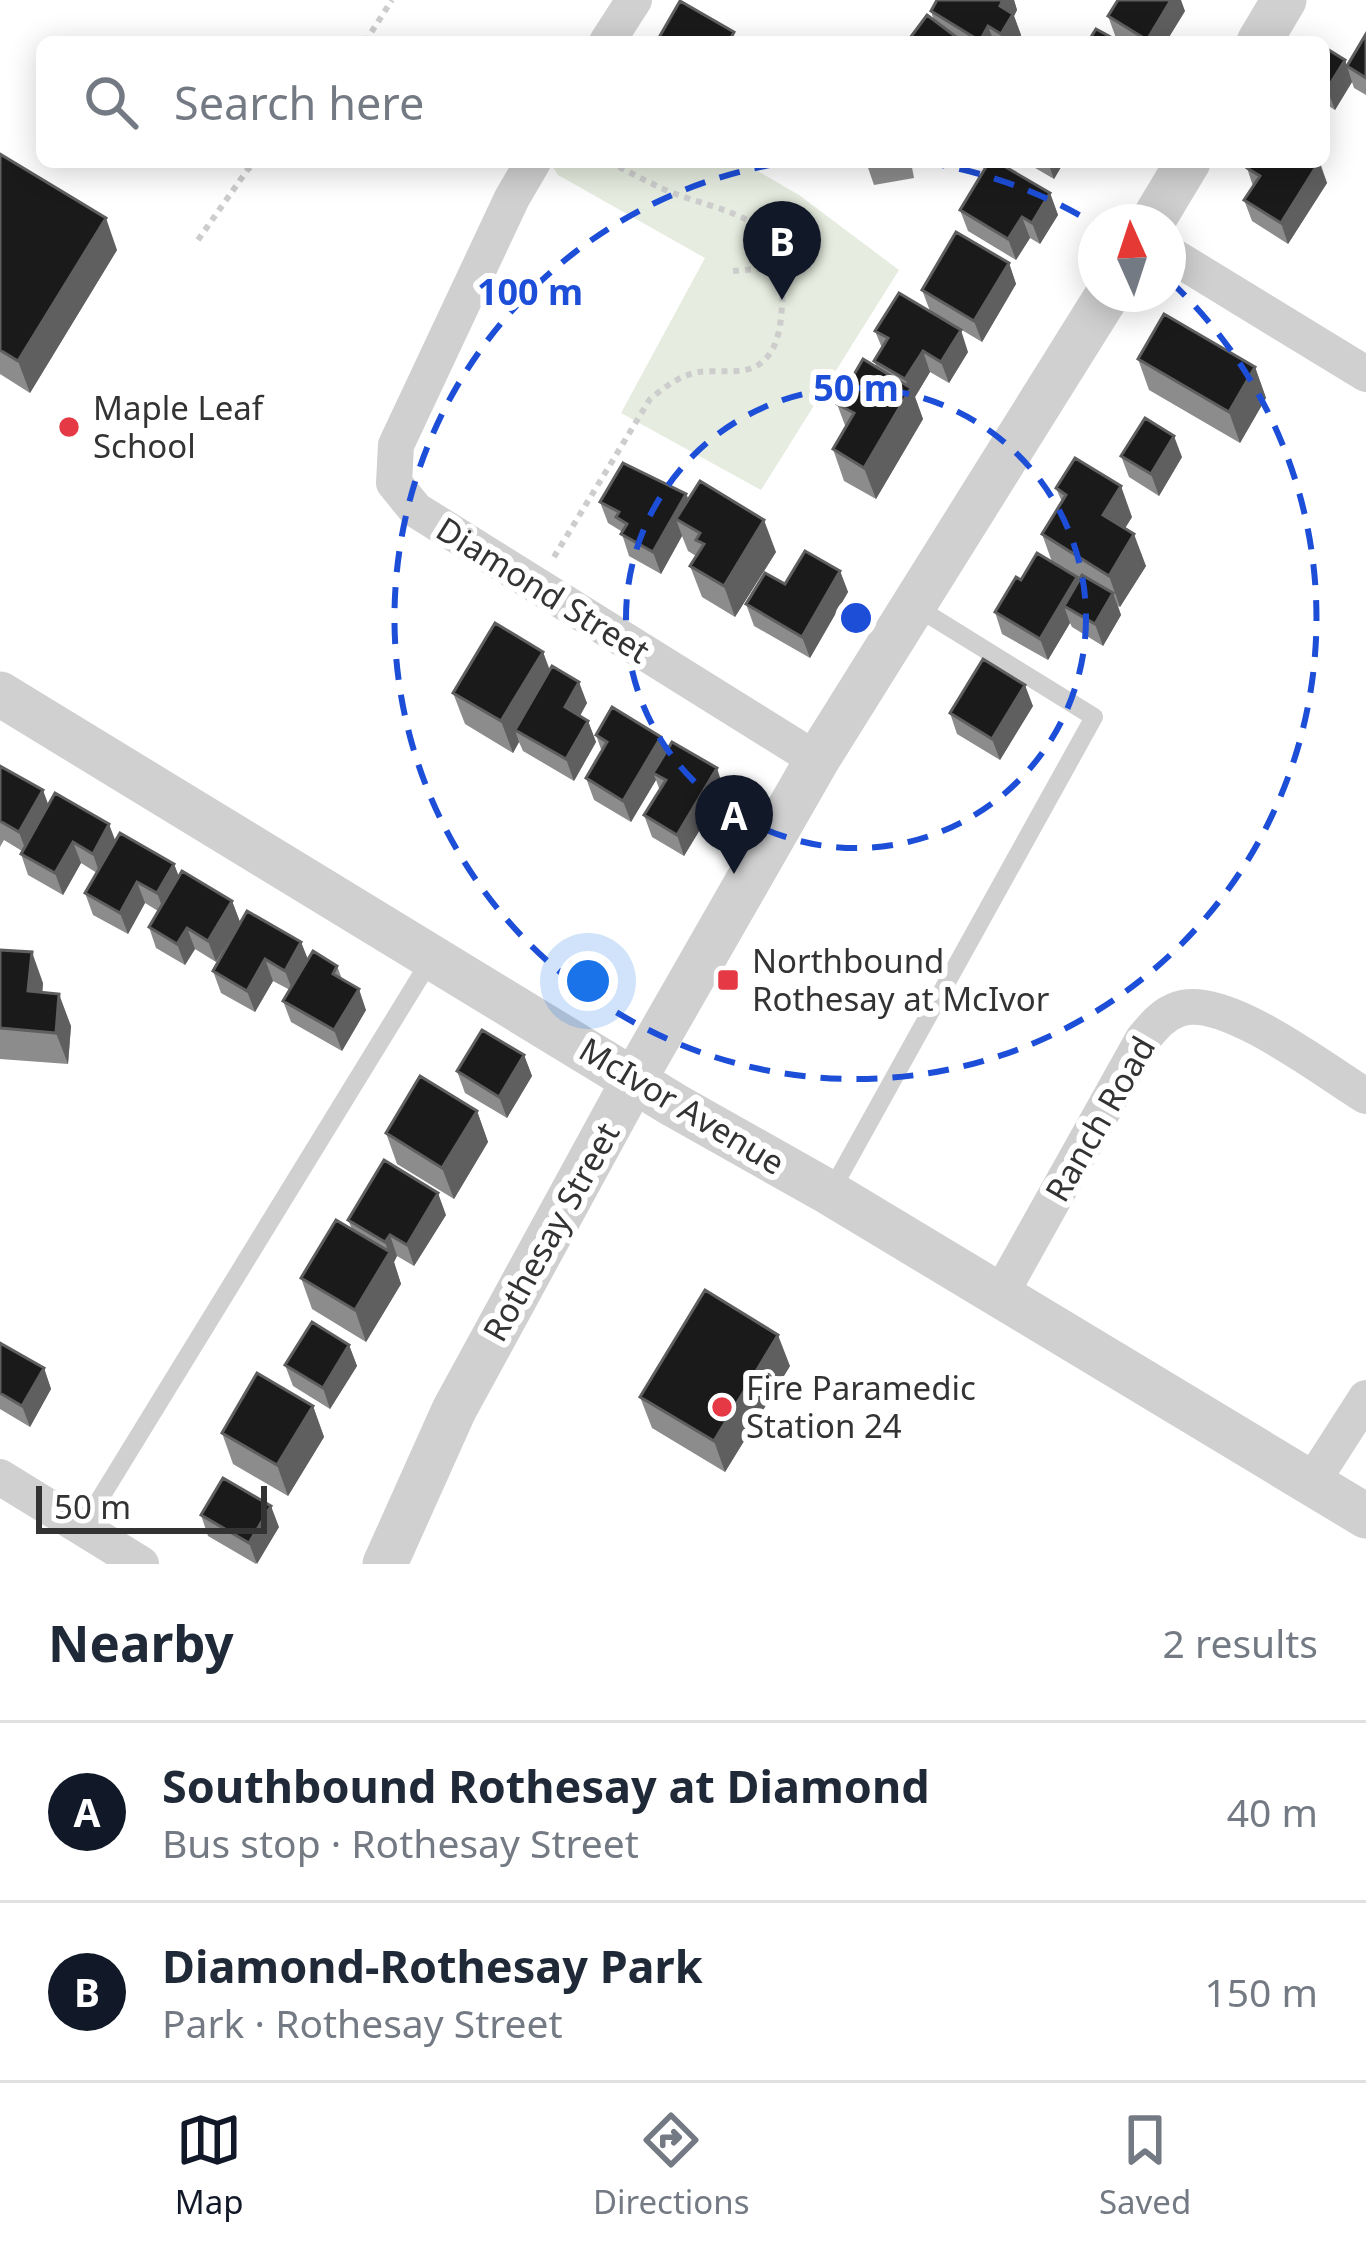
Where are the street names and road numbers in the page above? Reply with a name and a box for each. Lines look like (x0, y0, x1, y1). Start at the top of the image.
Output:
street label: Diamond Street (428, 506, 658, 673)
street label: McIvor Avenue (571, 1027, 793, 1185)
street label: Ranch Road (1034, 1028, 1165, 1209)
street label: Rothesay Street (472, 1114, 629, 1349)

